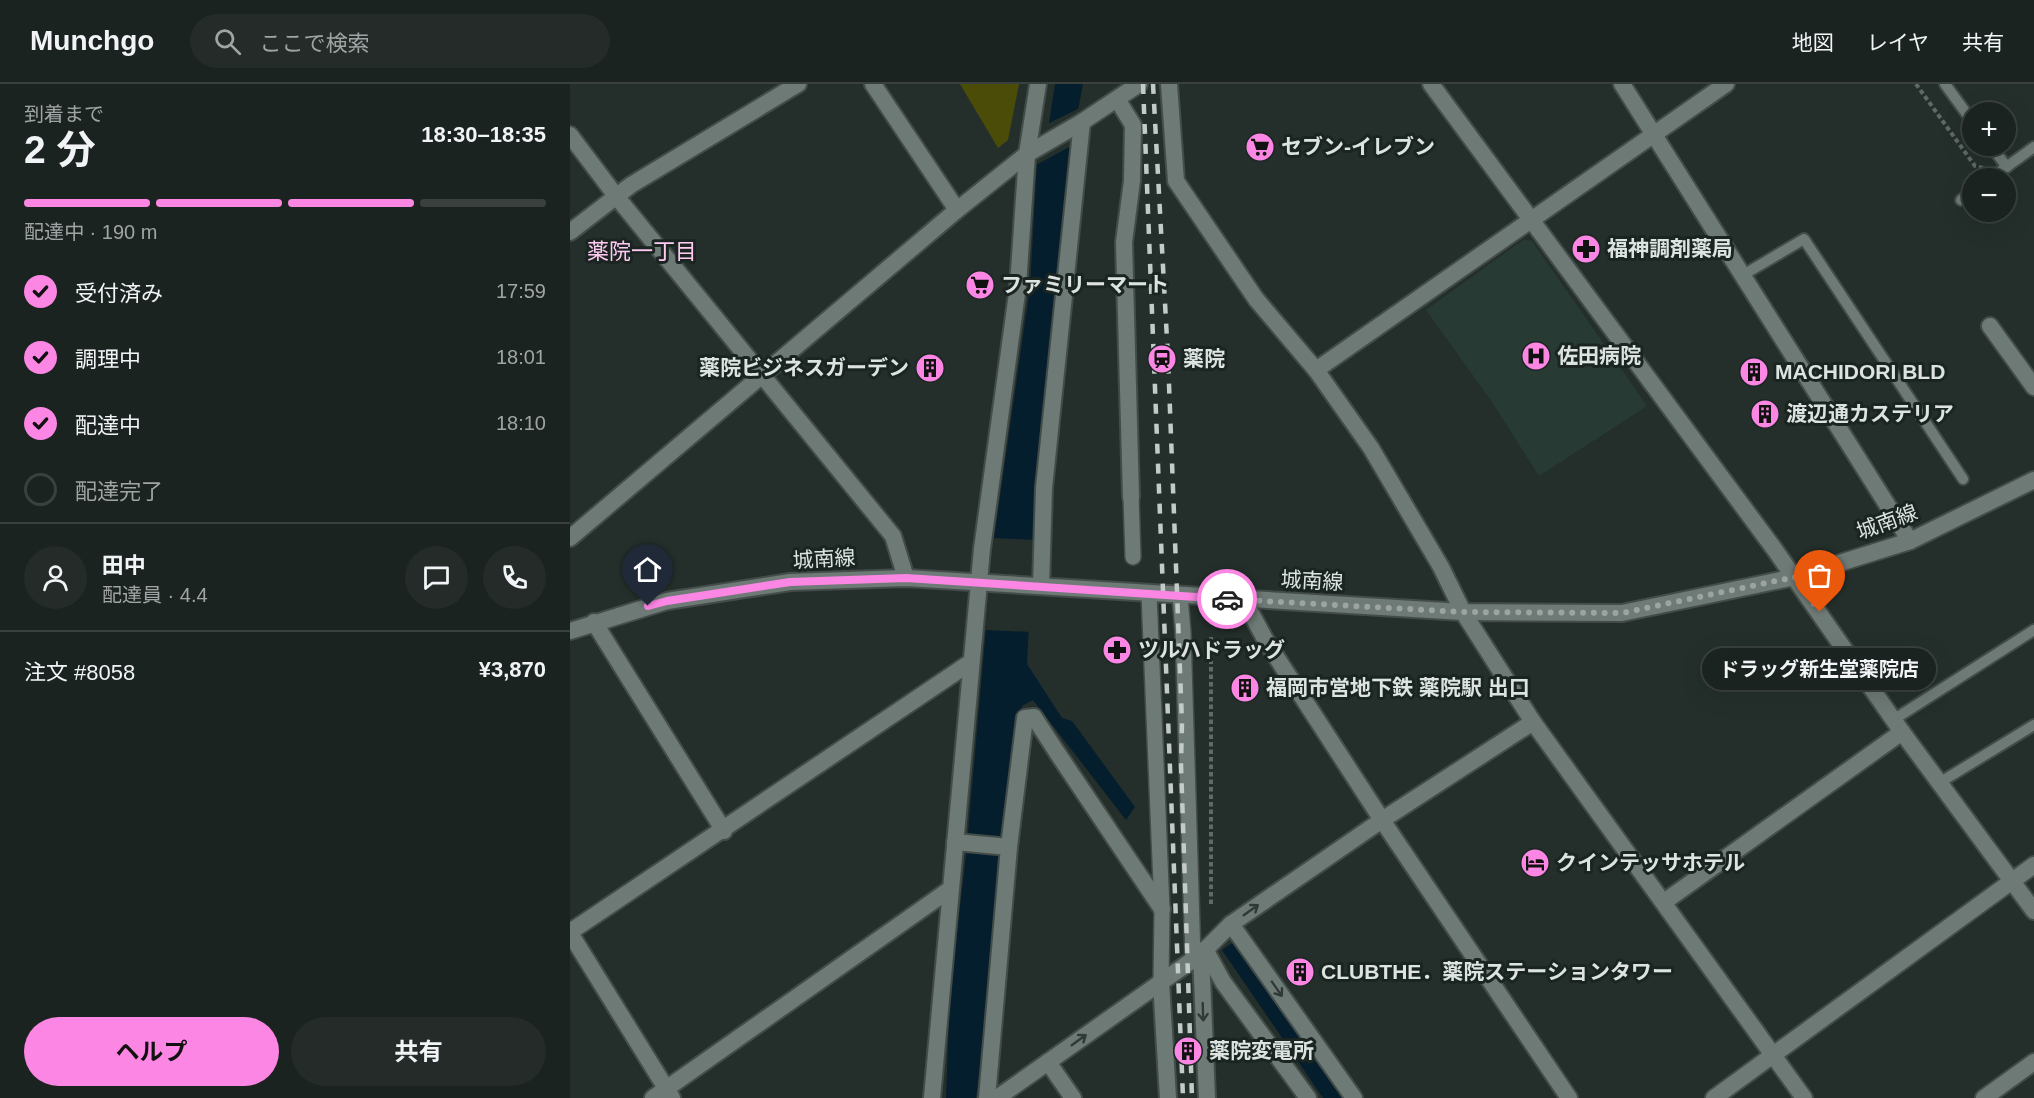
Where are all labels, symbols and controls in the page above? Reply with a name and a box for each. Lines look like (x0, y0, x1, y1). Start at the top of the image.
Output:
search box (190, 14, 610, 68)
text: Munchgo (30, 25, 154, 56)
icon: search (211, 25, 244, 58)
text: ここで検索 (259, 31, 369, 56)
text: 地図 (1792, 31, 1834, 54)
text: レイヤ (1867, 31, 1929, 54)
text: 共有 (1962, 31, 2004, 54)
map controls (1962, 102, 2016, 222)
button: + (1962, 102, 2016, 156)
text: 到着まで (24, 103, 104, 125)
text: 18:30–18:35 (421, 122, 546, 147)
text: 2 分 (24, 128, 96, 171)
supermarket icon: セブン-イレブン (1244, 131, 1276, 163)
place label: セブン-イレブン (1281, 135, 1435, 158)
button: − (1962, 168, 2016, 222)
text: 配達中 · 190 m (24, 221, 157, 243)
pharmacy icon: 福神調剤薬局 (1570, 233, 1602, 265)
place label: 福神調剤薬局 (1607, 237, 1733, 260)
district label: 薬院一丁目 (587, 239, 697, 264)
supermarket icon: ファミリーマート (964, 269, 996, 301)
place label: ファミリーマート (1001, 273, 1169, 296)
icon: check (24, 275, 57, 308)
text: 17:59 (496, 280, 546, 302)
text: 受付済み (75, 281, 163, 306)
hospital icon: 佐田病院 (1520, 340, 1552, 372)
icon: check (24, 341, 57, 374)
station icon: 薬院 (1146, 343, 1178, 375)
place label: 佐田病院 (1557, 344, 1641, 367)
text: 18:01 (496, 346, 546, 368)
text: 調理中 (75, 347, 141, 372)
place label: 薬院 (1183, 347, 1225, 370)
building icon: 薬院ビジネスガーデン (914, 352, 946, 384)
place label: 薬院ビジネスガーデン (699, 356, 909, 379)
building icon: MACHIDORI BLD (1738, 356, 1770, 388)
place label: MACHIDORI BLD (1775, 360, 1945, 383)
building icon: 渡辺通カステリア (1749, 398, 1781, 430)
place label: 渡辺通カステリア (1786, 402, 1954, 425)
icon: check (24, 407, 57, 440)
text: 18:10 (496, 412, 546, 434)
text: 配達中 (75, 413, 141, 438)
text: 配達完了 (75, 479, 163, 504)
street label: 城南線 (1853, 500, 1920, 543)
pin (622, 544, 673, 606)
street label: 城南線 (792, 545, 856, 572)
button: person (24, 546, 87, 609)
button: chat (405, 546, 468, 609)
button: phone (483, 546, 546, 609)
pin (1794, 550, 1845, 612)
text: 田中 (102, 553, 146, 578)
icon: home (631, 553, 664, 586)
icon: bag (1803, 559, 1836, 592)
street label: 城南線 (1280, 567, 1344, 594)
courier (1197, 569, 1257, 629)
icon: car (1211, 583, 1244, 616)
text: 配達員 · 4.4 (102, 584, 208, 606)
pharmacy icon: ツルハドラッグ (1101, 634, 1133, 666)
place label: ツルハドラッグ (1138, 638, 1285, 661)
callout: ドラッグ新生堂薬院店 (1703, 648, 1937, 690)
text: ¥3,870 (479, 657, 546, 682)
text: ドラッグ新生堂薬院店 (1719, 658, 1919, 680)
text: 注文 #8058 (24, 660, 135, 685)
building icon: 福岡市営地下鉄 薬院駅 出口 (1229, 672, 1261, 704)
place label: 福岡市営地下鉄 薬院駅 出口 (1266, 676, 1530, 699)
hotel icon: クインテッサホテル (1519, 847, 1551, 879)
place label: クインテッサホテル (1556, 851, 1745, 874)
one-way arrow (1243, 904, 1259, 916)
building icon: CLUBTHE．薬院ステーションタワー (1284, 956, 1316, 988)
place label: CLUBTHE．薬院ステーションタワー (1321, 960, 1673, 983)
one-way arrow (1271, 981, 1283, 997)
one-way arrow (1198, 1002, 1209, 1022)
button: ヘルプ (24, 1017, 279, 1086)
button: 共有 (291, 1017, 546, 1086)
one-way arrow (1071, 1034, 1087, 1046)
building icon: 薬院変電所 (1172, 1035, 1204, 1067)
place label: 薬院変電所 (1209, 1039, 1314, 1062)

